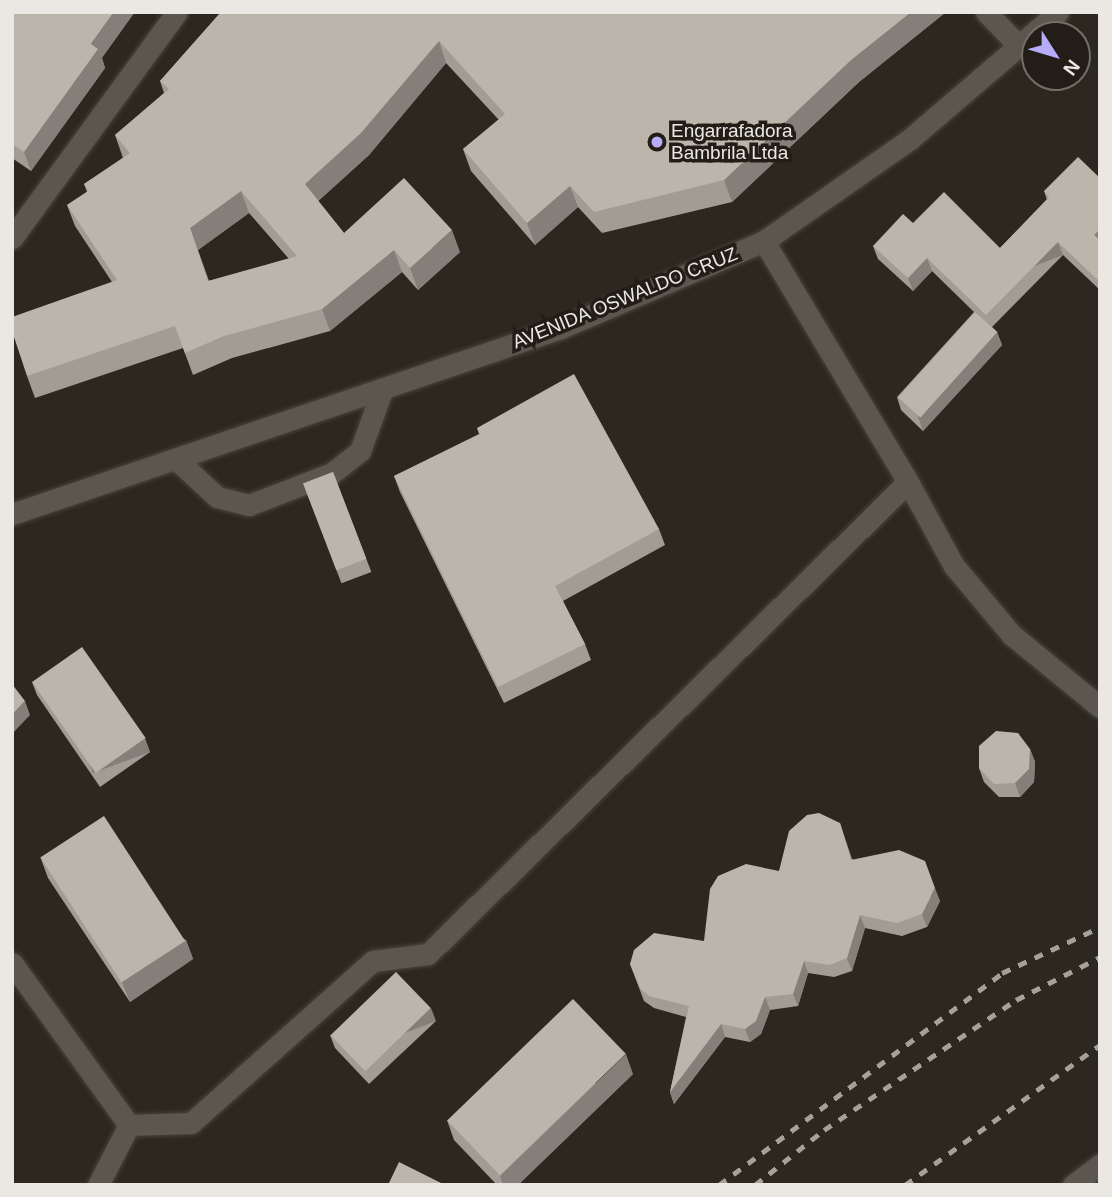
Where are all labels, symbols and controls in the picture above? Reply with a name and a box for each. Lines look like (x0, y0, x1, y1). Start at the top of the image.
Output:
north arrow (1021, 21, 1091, 91)
text: N (1059, 56, 1084, 80)
place label: Engarrafadora Bambrila Ltda (671, 120, 792, 164)
marker: Engarrafadora Bambrila Ltda (649, 134, 665, 150)
street label: AVENIDA OSWALDO CRUZ (509, 242, 741, 354)

